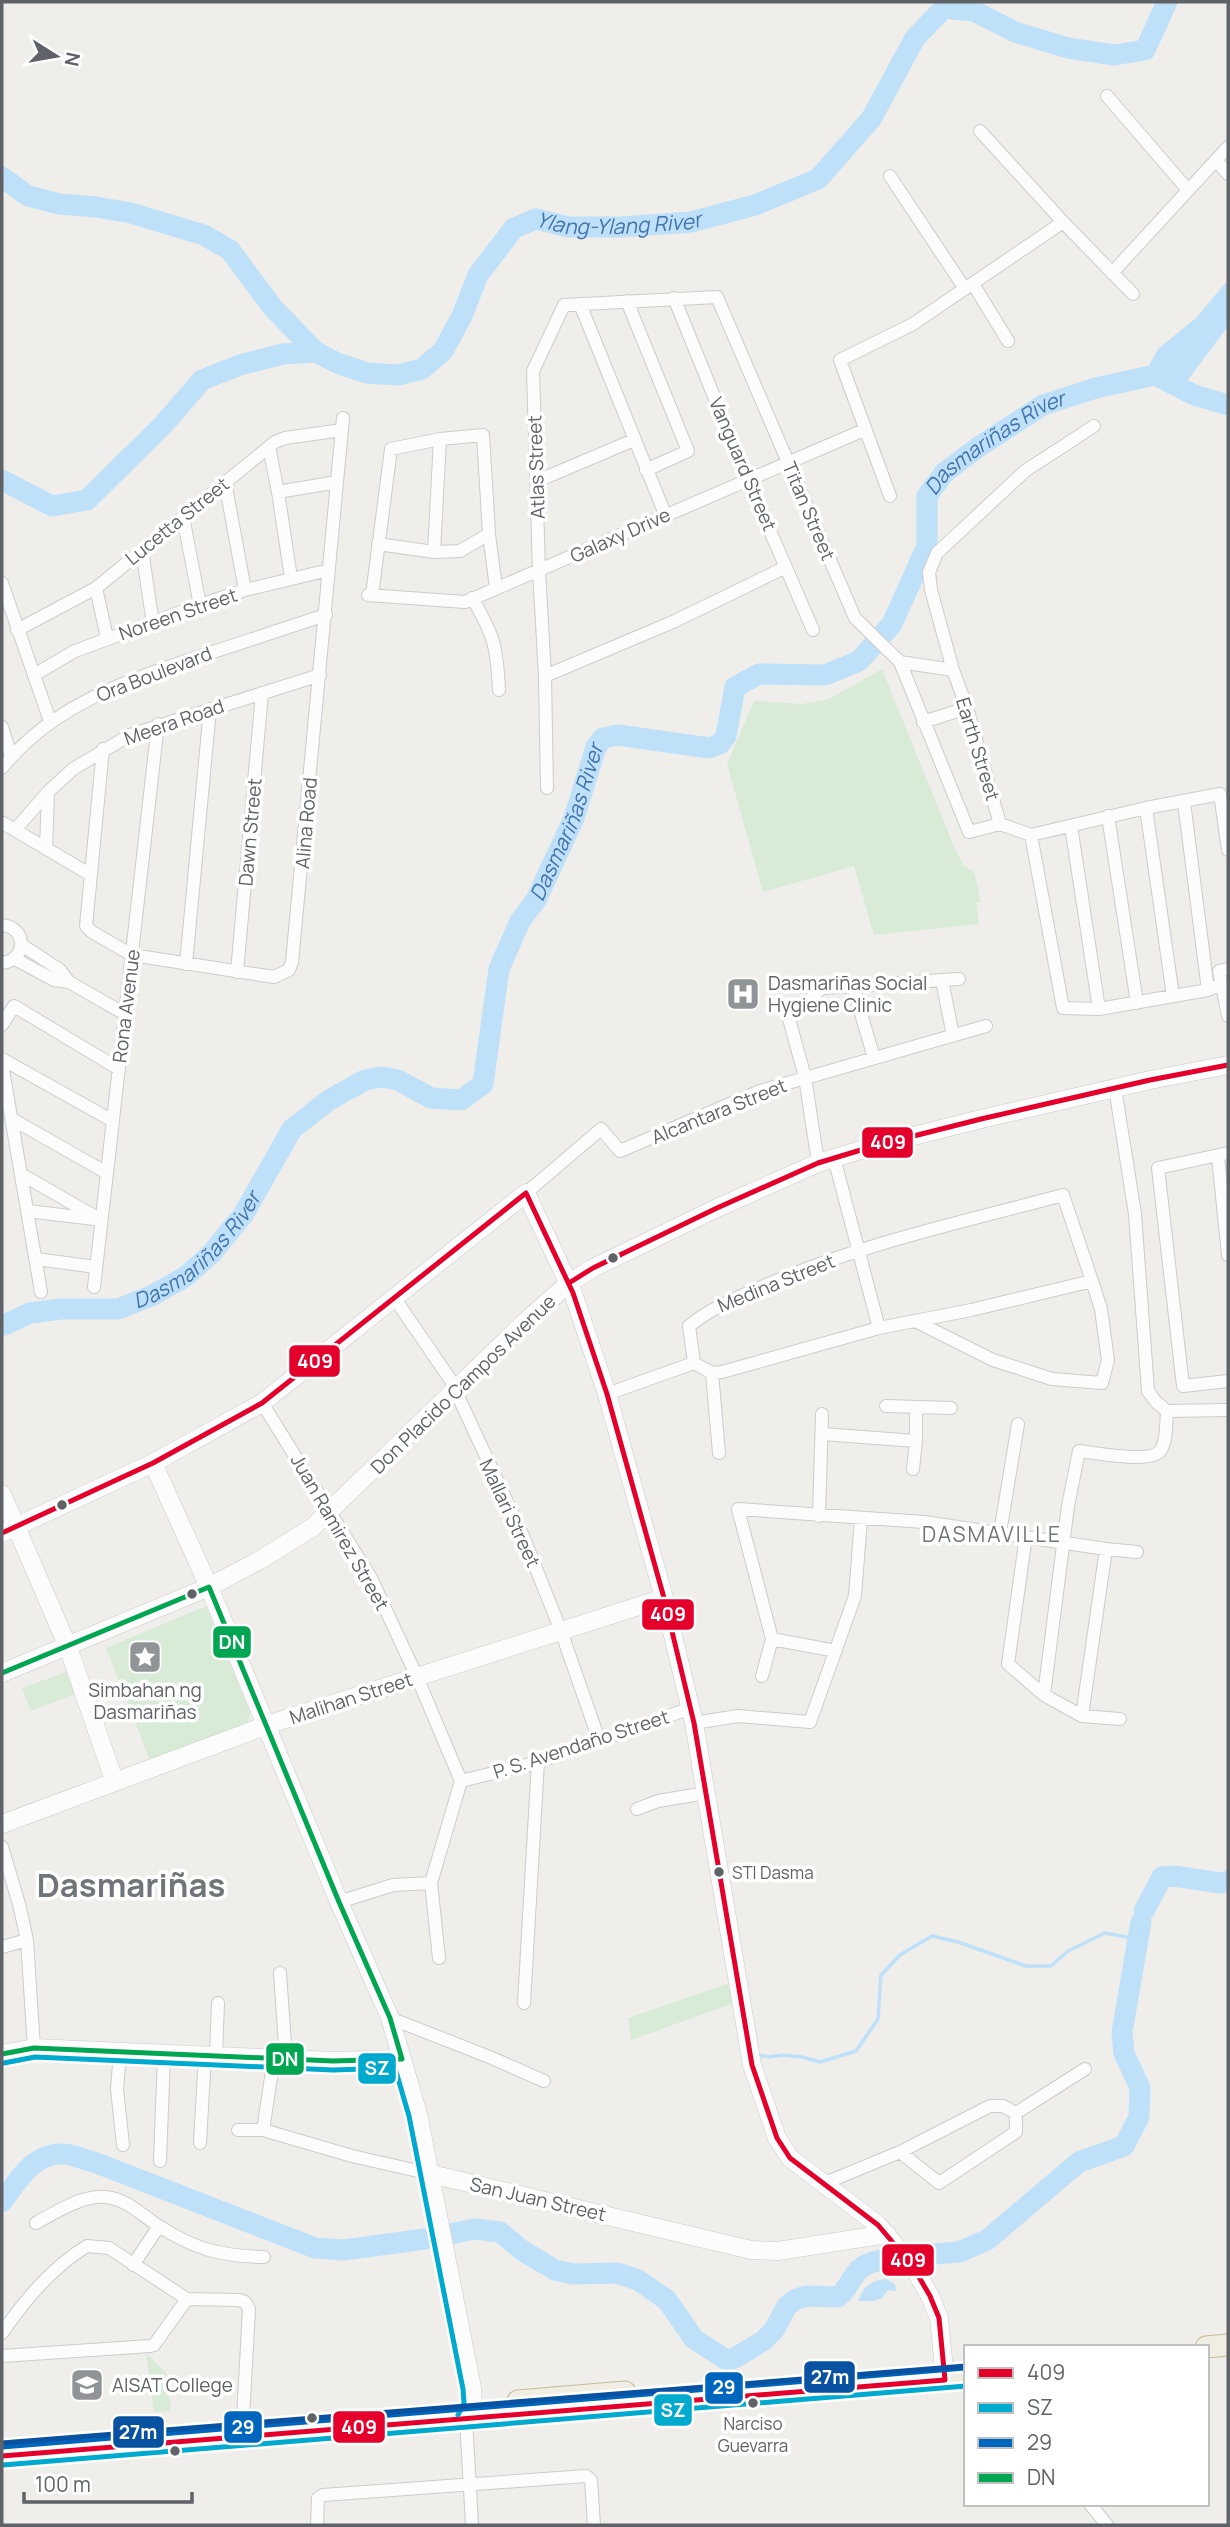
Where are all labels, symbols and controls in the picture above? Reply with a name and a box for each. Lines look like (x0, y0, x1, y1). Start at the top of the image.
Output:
north arrow (21, 21, 91, 91)
text: N (59, 50, 87, 68)
water label: Ylang-Ylang River (533, 204, 707, 240)
water label: Dasmariñas River (918, 383, 1070, 500)
street label: Vanguard Street (703, 393, 783, 535)
street label: Atlas Street (521, 415, 551, 519)
street label: Titan Street (777, 458, 841, 564)
street label: Lucetta Street (120, 471, 234, 571)
street label: Galaxy Drive (566, 501, 674, 569)
street label: Noreen Street (115, 582, 241, 646)
street label: Ora Boulevard (93, 640, 215, 708)
street label: Meera Road (121, 693, 227, 751)
street label: Earth Street (950, 694, 1006, 804)
water label: Dasmariñas River (523, 738, 610, 905)
street label: Alina Road (289, 776, 323, 870)
street label: Dawn Street (232, 777, 268, 887)
street label: Rona Avenue (106, 948, 146, 1064)
place label: Dasmariñas Social Hygiene Clinic (768, 970, 927, 1018)
hospital icon: Dasmariñas Social Hygiene Clinic (724, 975, 762, 1013)
street label: Alcantara Street (648, 1072, 790, 1150)
line badge: 409 (861, 1126, 914, 1159)
text: 409 (870, 1129, 906, 1155)
water label: Dasmariñas River (129, 1184, 268, 1315)
street label: Medina Street (714, 1248, 838, 1318)
unlabelled marker (606, 1251, 620, 1265)
street label: Don Placido Campos Avenue (365, 1289, 561, 1479)
line badge: 409 (288, 1344, 341, 1378)
text: 409 (297, 1348, 333, 1374)
street label: Juan Ramirez Street (285, 1449, 395, 1615)
street label: Mallari Street (474, 1455, 546, 1571)
unlabelled marker (55, 1498, 69, 1512)
district label: DASMAVILLE (922, 1520, 1062, 1548)
unlabelled marker (185, 1587, 199, 1601)
line badge: 409 (641, 1598, 695, 1631)
text: 409 (650, 1601, 686, 1627)
line badge: DN (212, 1625, 252, 1659)
text: DN (219, 1629, 245, 1655)
place icon: Simbahan ng Dasmariñas (126, 1638, 164, 1676)
street label: Malihan Street (286, 1666, 416, 1730)
place label: Simbahan ng Dasmariñas (88, 1677, 202, 1725)
street label: P. S. Avendaño Street (490, 1703, 672, 1785)
place label: STI Dasma (732, 1861, 814, 1884)
district label: Dasmariñas (37, 1862, 225, 1907)
marker: STI Dasma (712, 1865, 726, 1879)
line badge: DN (265, 2042, 305, 2076)
text: DN (272, 2046, 298, 2072)
line badge: SZ (357, 2052, 397, 2085)
text: SZ (364, 2055, 390, 2081)
street label: San Juan Street (467, 2171, 609, 2227)
line badge: 409 (881, 2243, 935, 2277)
text: 409 (890, 2247, 926, 2273)
legend (964, 2345, 1209, 2506)
text: 409 (1027, 2358, 1065, 2386)
line badge: 27m (803, 2360, 856, 2394)
text: 27m (811, 2364, 849, 2390)
school or university icon: AISAT College (68, 2366, 106, 2404)
line badge: 29 (704, 2371, 744, 2405)
place label: AISAT College (112, 2372, 233, 2398)
text: 29 (712, 2374, 736, 2400)
line badge: SZ (653, 2393, 693, 2427)
text: SZ (1027, 2393, 1053, 2421)
marker: Narciso Guevarra (746, 2396, 760, 2410)
text: SZ (660, 2397, 686, 2423)
line badge: 29 (223, 2410, 263, 2444)
line badge: 409 (332, 2410, 386, 2444)
unlabelled marker (305, 2411, 319, 2425)
place label: Narciso Guevarra (718, 2412, 788, 2457)
text: 29 (231, 2414, 255, 2440)
text: 409 (341, 2414, 377, 2440)
line badge: 27m (112, 2415, 165, 2449)
text: 27m (119, 2419, 157, 2445)
text: 29 (1027, 2428, 1052, 2456)
unlabelled marker (168, 2444, 182, 2458)
scale bar (24, 2460, 192, 2504)
text: DN (1027, 2463, 1055, 2491)
text: 100 m (35, 2470, 91, 2498)

